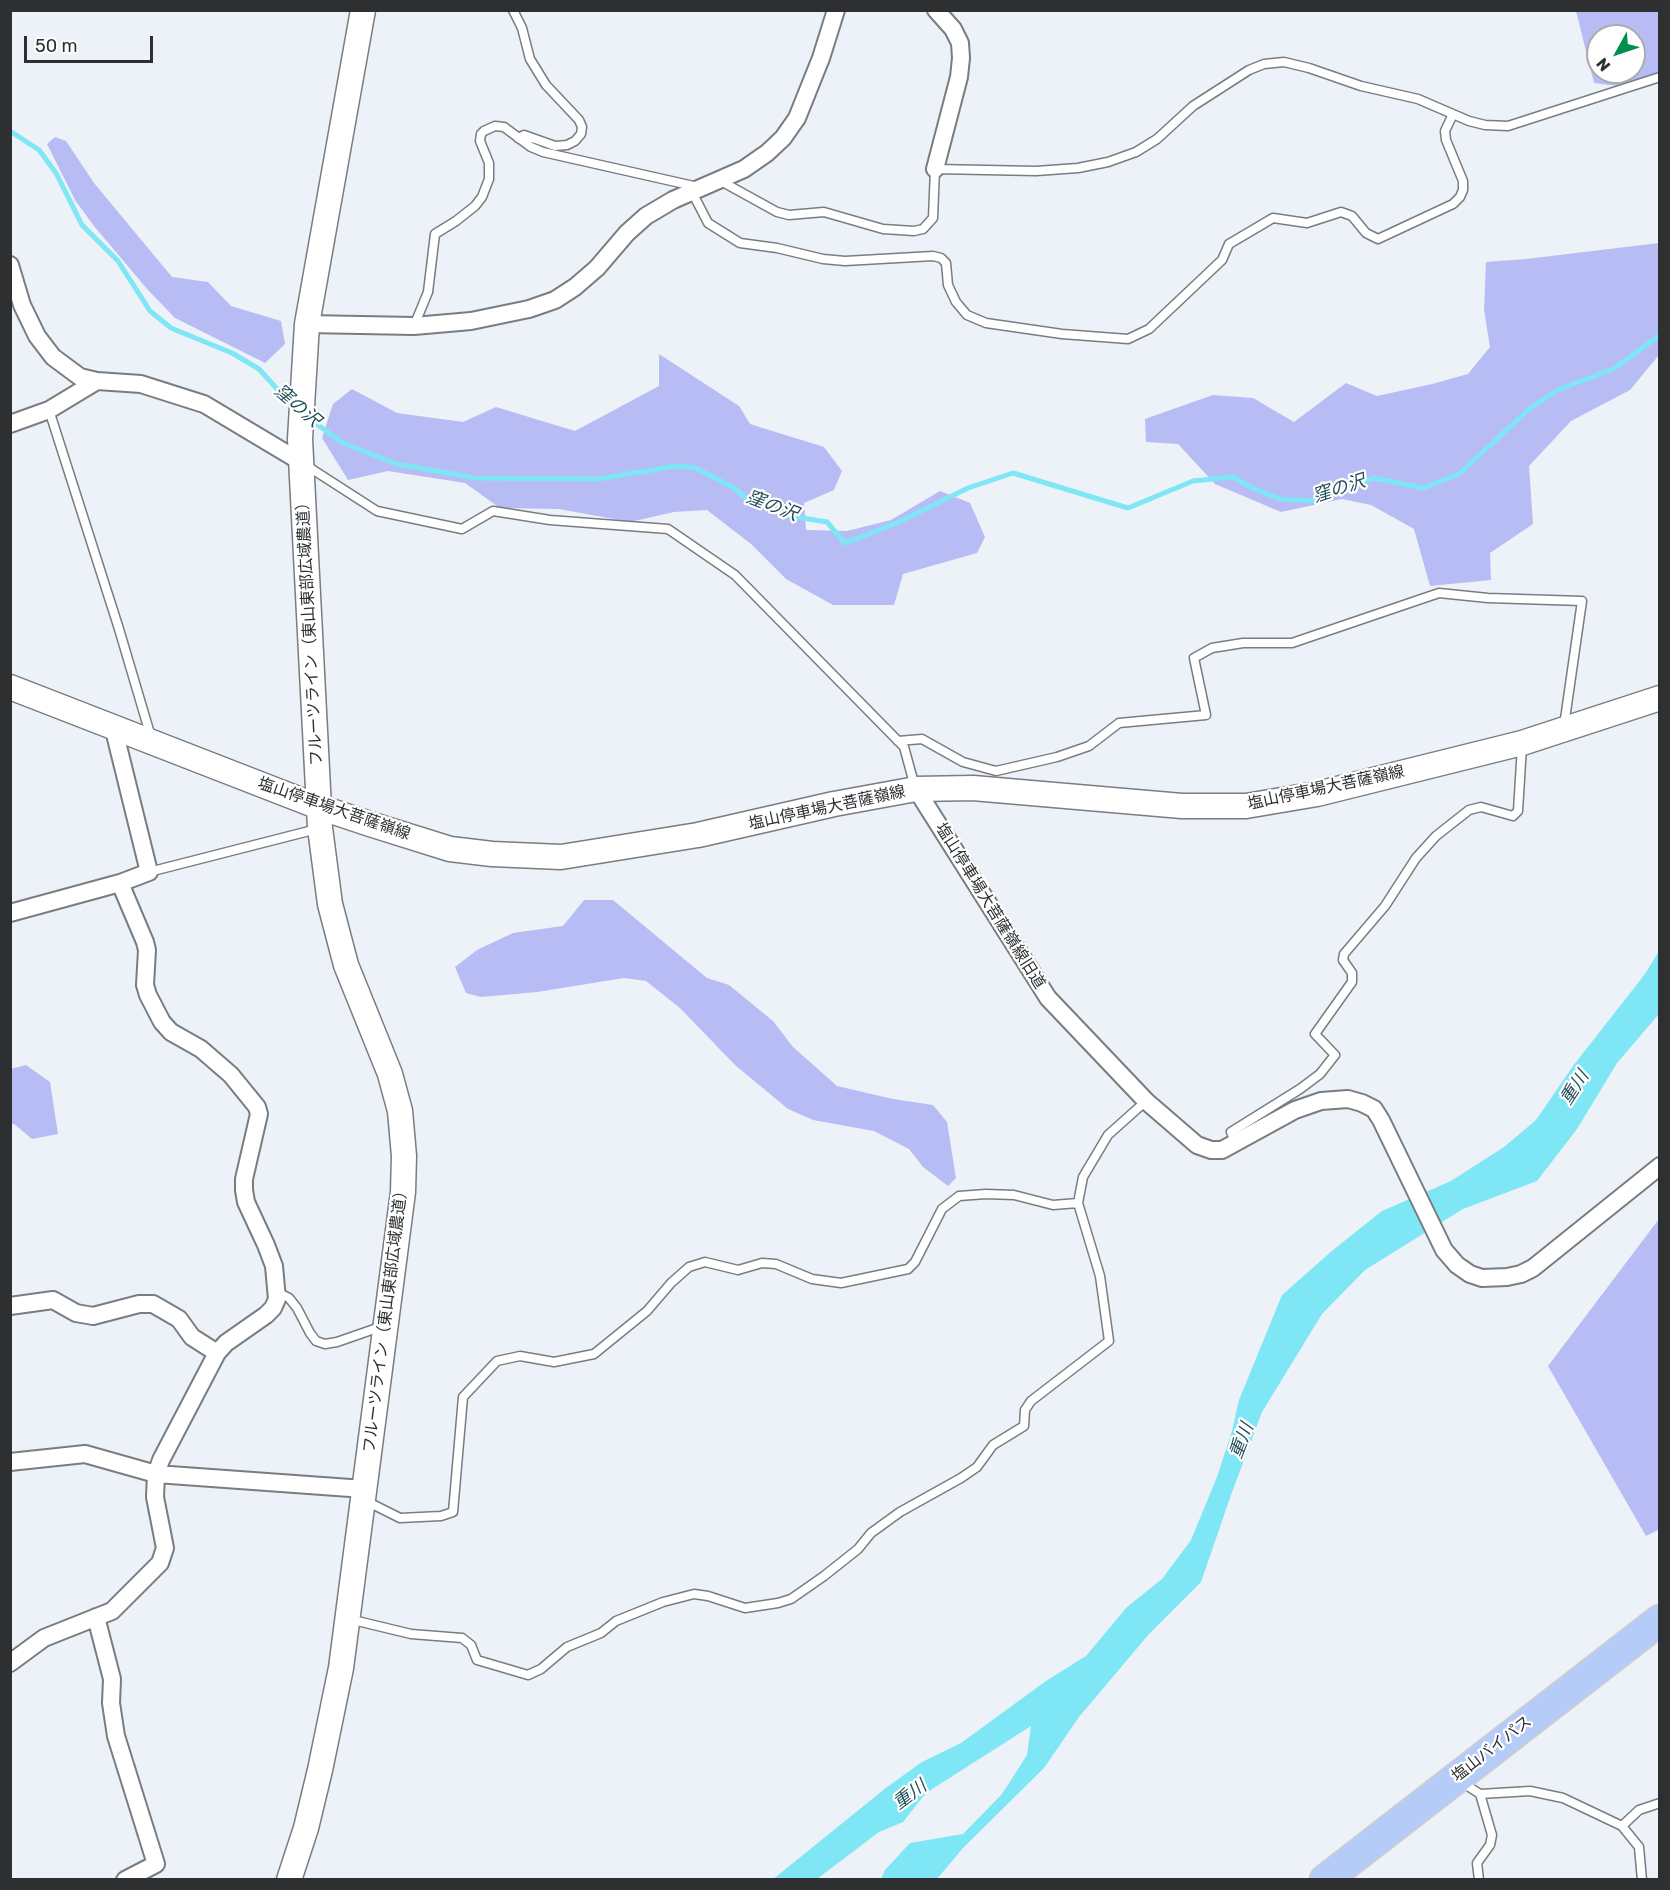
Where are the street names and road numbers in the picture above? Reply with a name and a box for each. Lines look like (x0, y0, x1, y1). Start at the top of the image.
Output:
street label: フルーツライン（東山東部広域農道） (293, 494, 327, 766)
street label: 塩山停車場大菩薩嶺線 (1246, 762, 1406, 814)
street label: 塩山停車場大菩薩嶺線 (255, 774, 413, 844)
street label: 塩山停車場大菩薩嶺線 (747, 782, 907, 834)
street label: 塩山停車場大菩薩嶺線旧道 (931, 820, 1049, 992)
street label: フルーツライン（東山東部広域農道） (360, 1182, 412, 1454)
street label: 塩山バイパス (1448, 1712, 1536, 1786)

